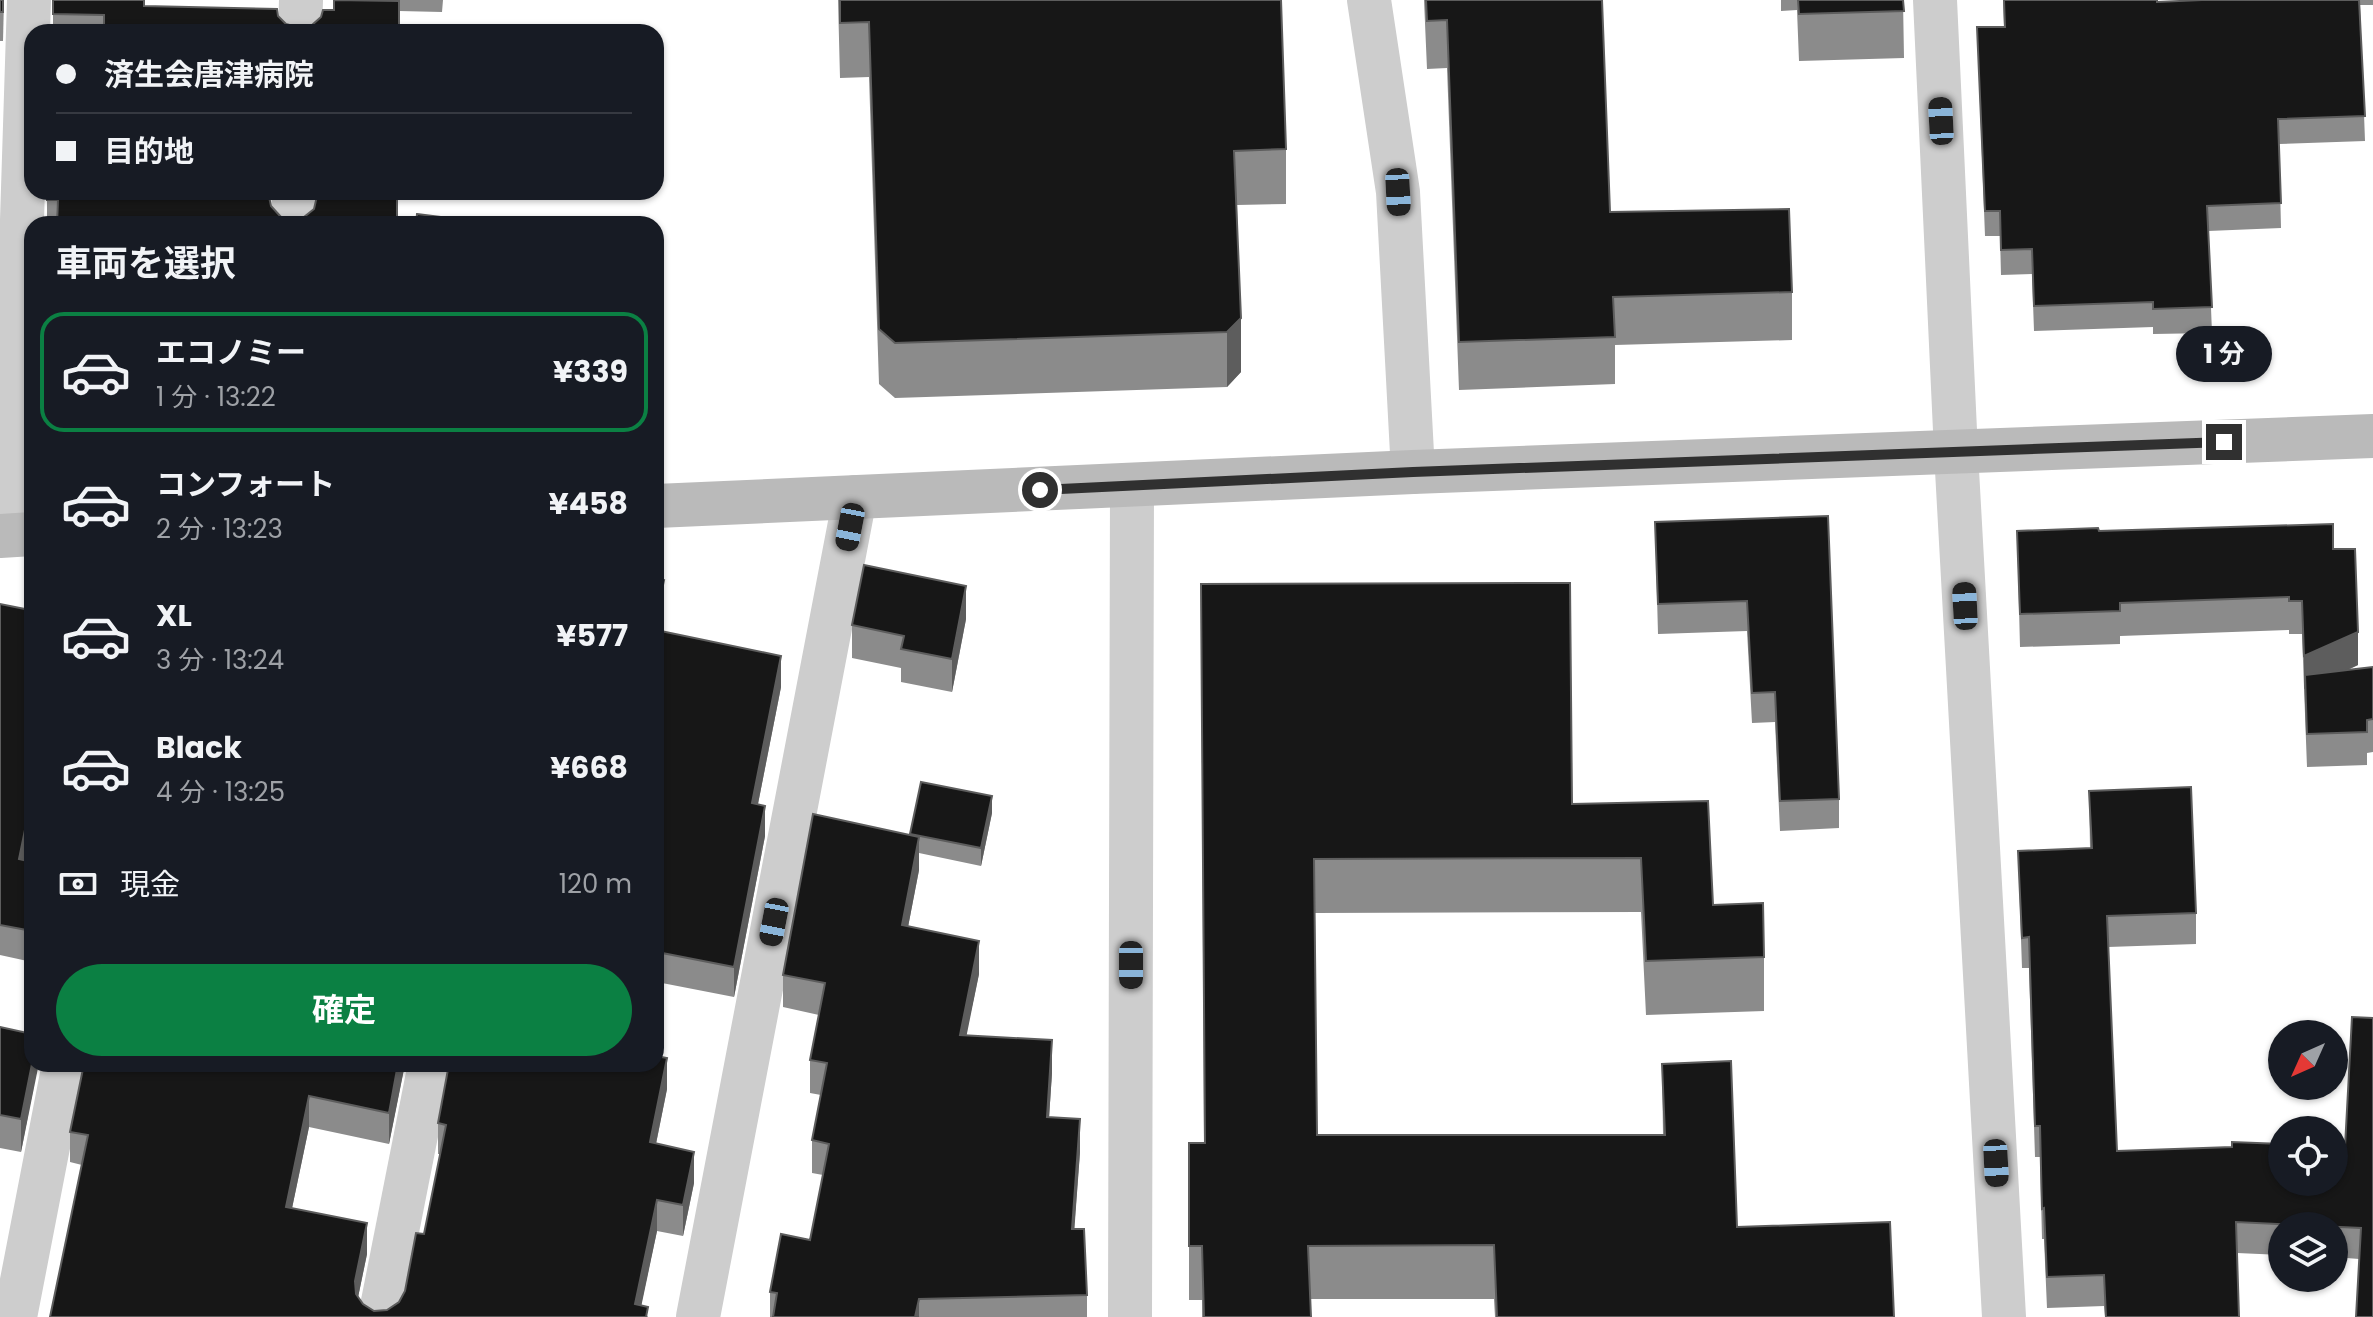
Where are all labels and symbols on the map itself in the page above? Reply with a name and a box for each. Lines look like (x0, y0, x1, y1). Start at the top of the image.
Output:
car (1928, 96, 1954, 146)
car (1385, 167, 1411, 217)
callout: 1 分 (2176, 326, 2272, 382)
route end (2206, 424, 2242, 460)
route start (1022, 472, 1058, 508)
car (834, 501, 866, 553)
car (1952, 581, 1978, 631)
car (758, 896, 790, 948)
car (1119, 941, 1143, 989)
north arrow (2268, 1020, 2348, 1100)
car (1983, 1138, 2009, 1188)

